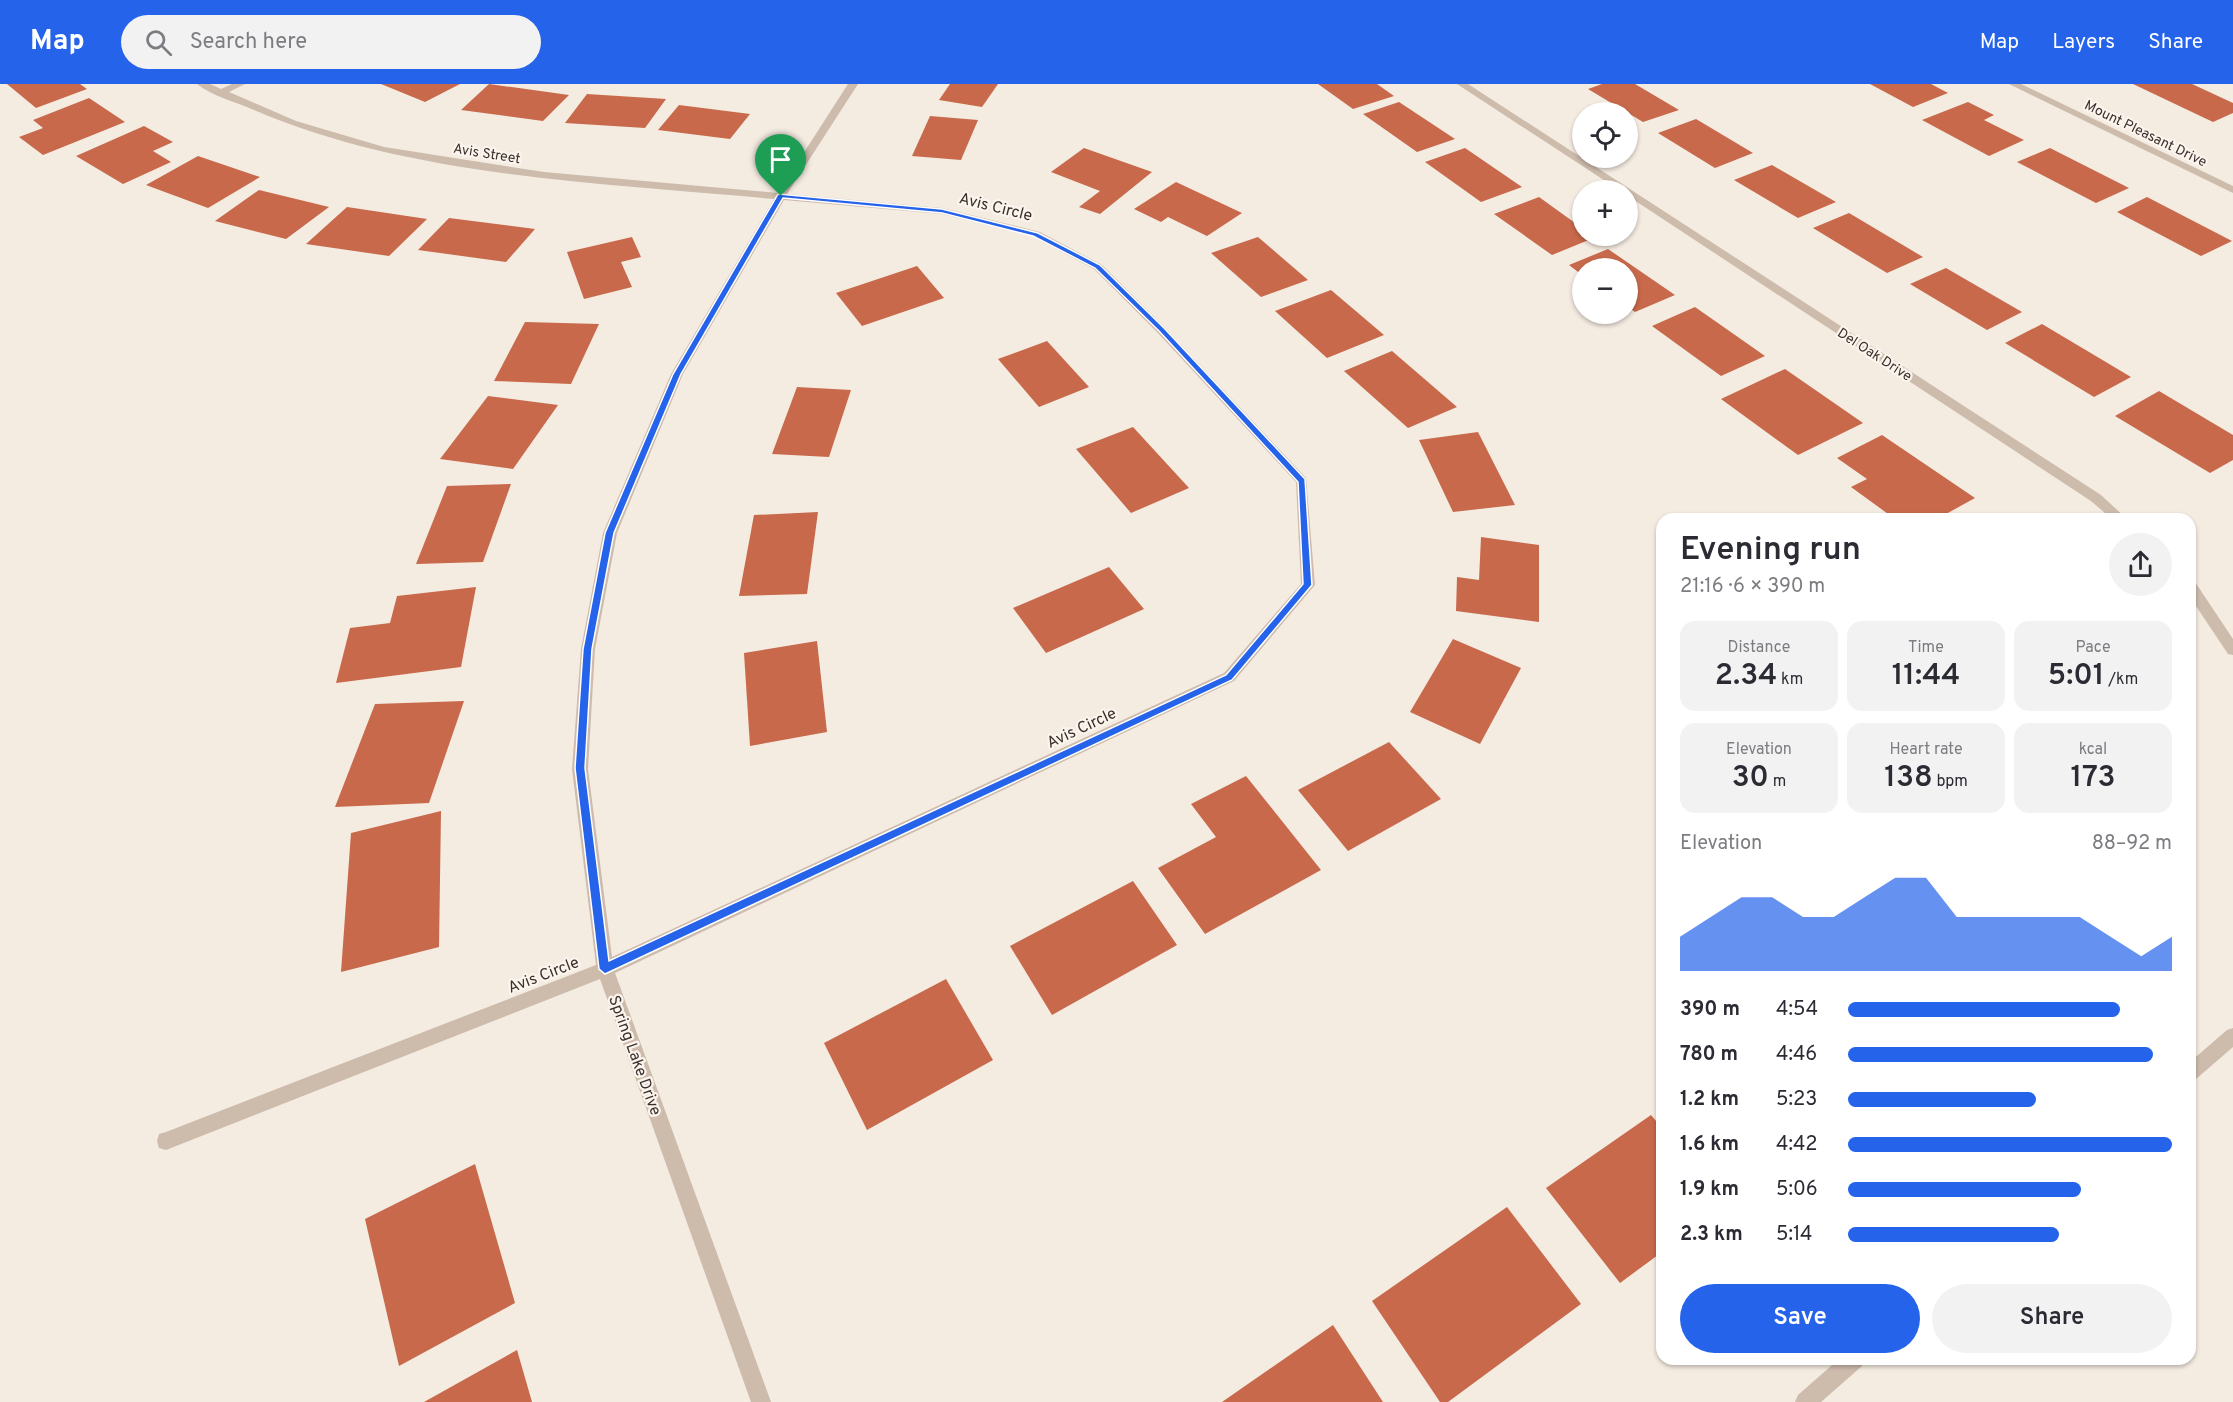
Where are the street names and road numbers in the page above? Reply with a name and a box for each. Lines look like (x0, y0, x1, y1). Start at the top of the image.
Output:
street label: Mount Pleasant Drive (2081, 97, 2209, 171)
street label: Avis Street (452, 141, 522, 168)
street label: Avis Circle (957, 189, 1034, 227)
street label: Del Oak Drive (1834, 325, 1915, 386)
street label: Avis Circle (1044, 704, 1120, 754)
street label: Avis Circle (505, 953, 582, 999)
street label: Spring Lake Drive (603, 993, 665, 1119)

